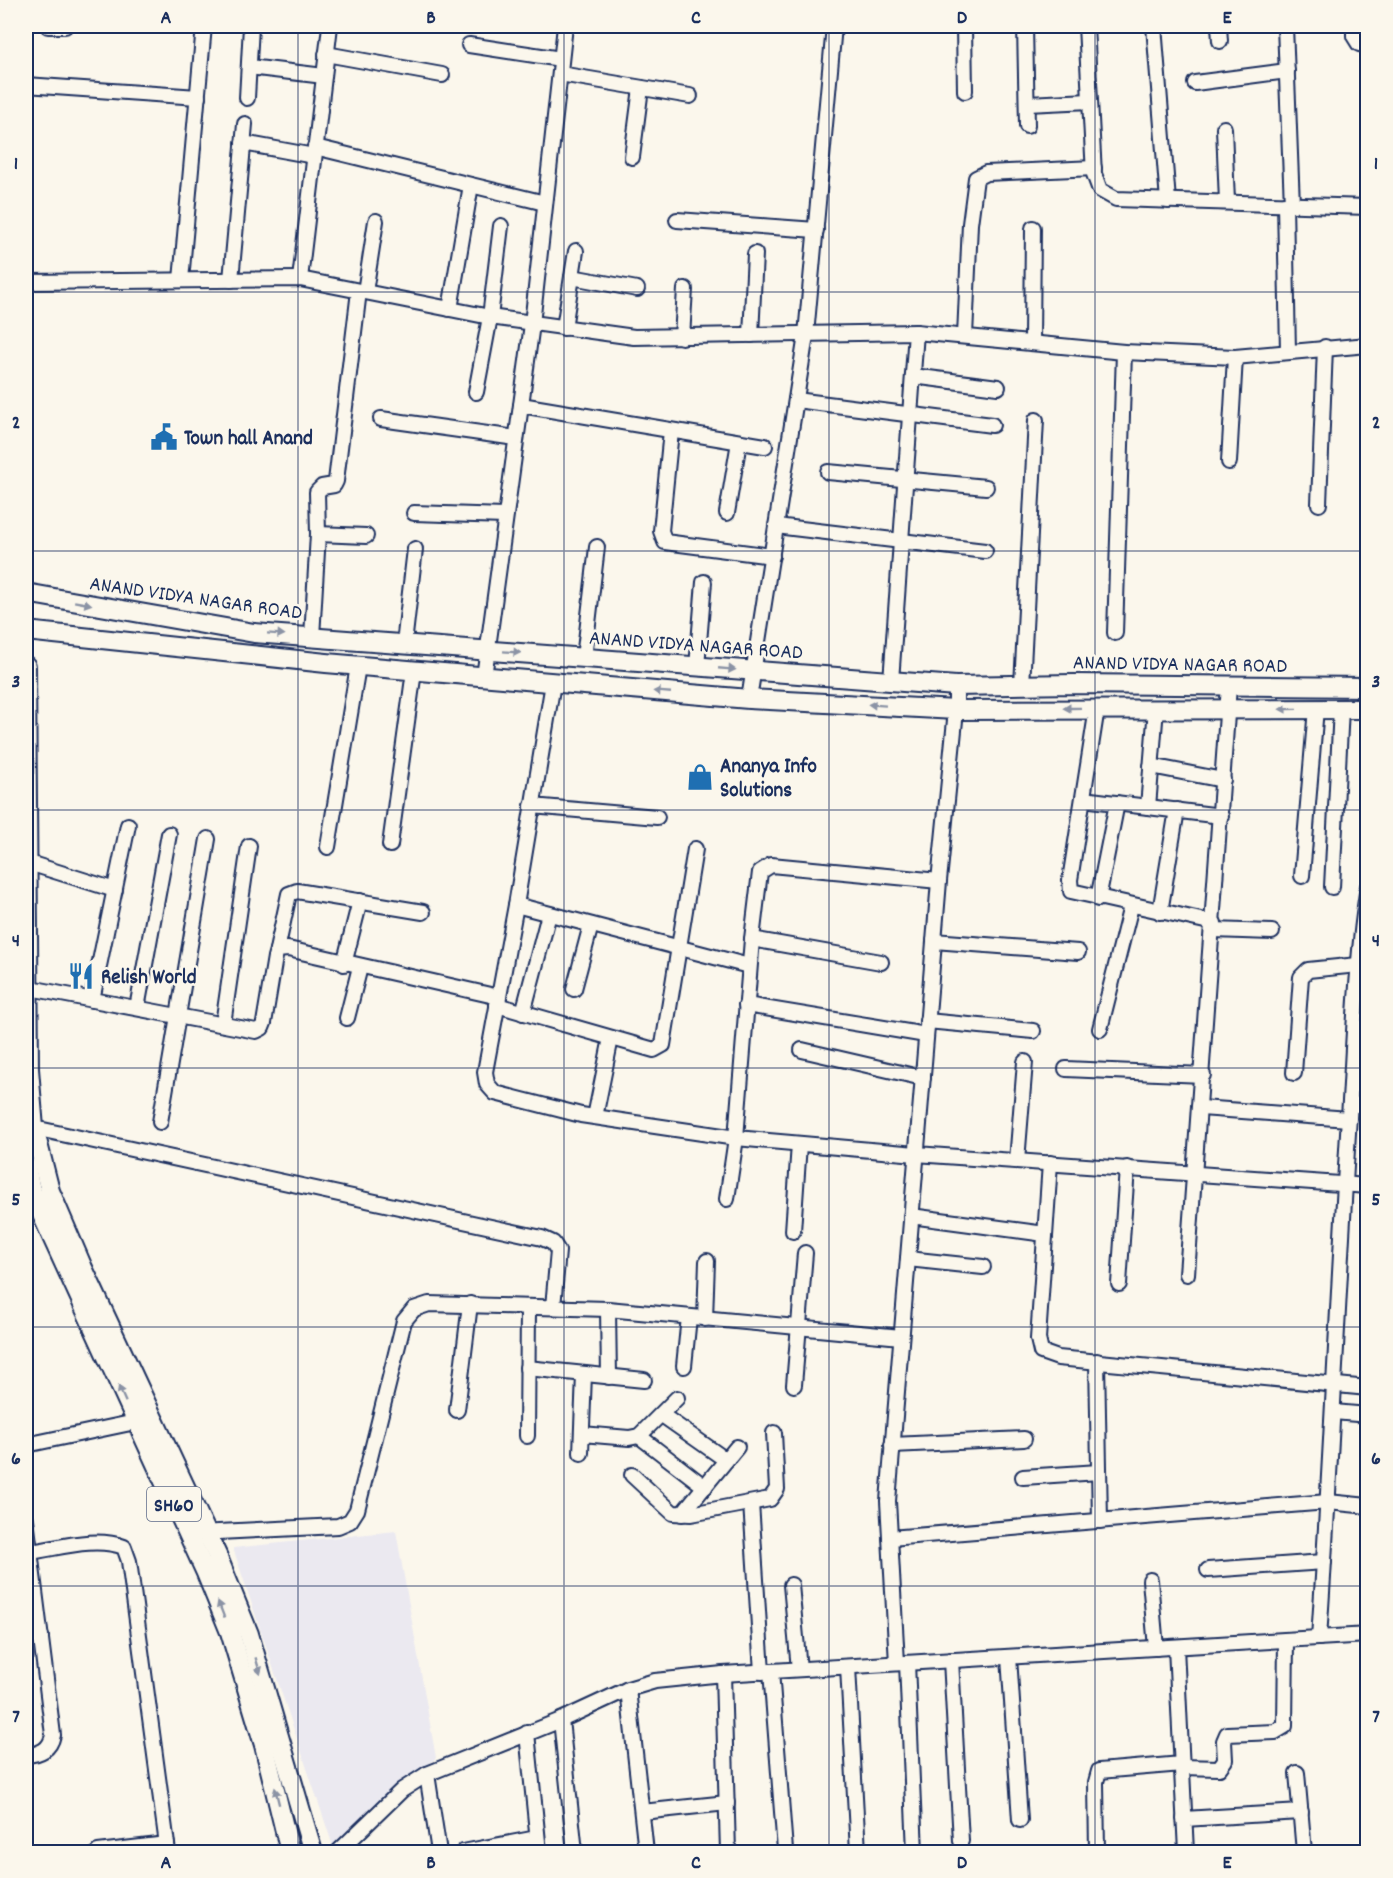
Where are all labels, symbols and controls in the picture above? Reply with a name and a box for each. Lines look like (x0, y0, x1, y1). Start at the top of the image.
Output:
text: A (161, 5, 172, 33)
text: B (426, 5, 436, 33)
text: C (691, 5, 701, 33)
text: D (957, 5, 968, 33)
text: E (1222, 5, 1232, 33)
text: 1 (14, 151, 18, 179)
text: 1 (1374, 151, 1378, 179)
text: 2 (12, 410, 20, 438)
text: 2 (1372, 410, 1380, 438)
public building icon: Town hall Anand (149, 422, 179, 452)
place label: Town hall Anand (184, 425, 313, 455)
street label: ANAND VIDYA NAGAR ROAD (87, 570, 304, 630)
one-way arrow (74, 599, 93, 608)
street label: ANAND VIDYA NAGAR ROAD (588, 625, 804, 669)
one-way arrow (266, 629, 285, 639)
one-way arrow (502, 647, 521, 657)
street label: ANAND VIDYA NAGAR ROAD (1073, 649, 1287, 683)
one-way arrow (718, 664, 737, 674)
text: 3 (12, 669, 20, 697)
text: 3 (1372, 669, 1380, 697)
one-way arrow (652, 687, 671, 697)
one-way arrow (868, 700, 887, 709)
one-way arrow (1063, 703, 1082, 713)
one-way arrow (1279, 704, 1298, 714)
place label: Ananya Info Solutions (720, 753, 817, 807)
shop icon: Ananya Info Solutions (685, 762, 715, 792)
text: 4 (12, 928, 20, 956)
text: 4 (1372, 928, 1380, 956)
restaurant icon: Relish World (66, 961, 96, 991)
place label: Relish World (101, 964, 197, 994)
text: 5 (11, 1187, 21, 1215)
text: 5 (1371, 1187, 1381, 1215)
one-way arrow (118, 1385, 127, 1402)
text: 6 (11, 1446, 21, 1474)
text: 6 (1371, 1446, 1381, 1474)
road number: SH60 (147, 1487, 201, 1521)
one-way arrow (215, 1600, 225, 1618)
one-way arrow (254, 1657, 263, 1675)
text: 7 (12, 1704, 20, 1732)
text: 7 (1372, 1704, 1380, 1732)
one-way arrow (271, 1786, 281, 1805)
text: A (161, 1850, 172, 1878)
text: B (426, 1850, 436, 1878)
text: C (691, 1850, 701, 1878)
text: D (957, 1850, 968, 1878)
text: E (1222, 1850, 1232, 1878)

